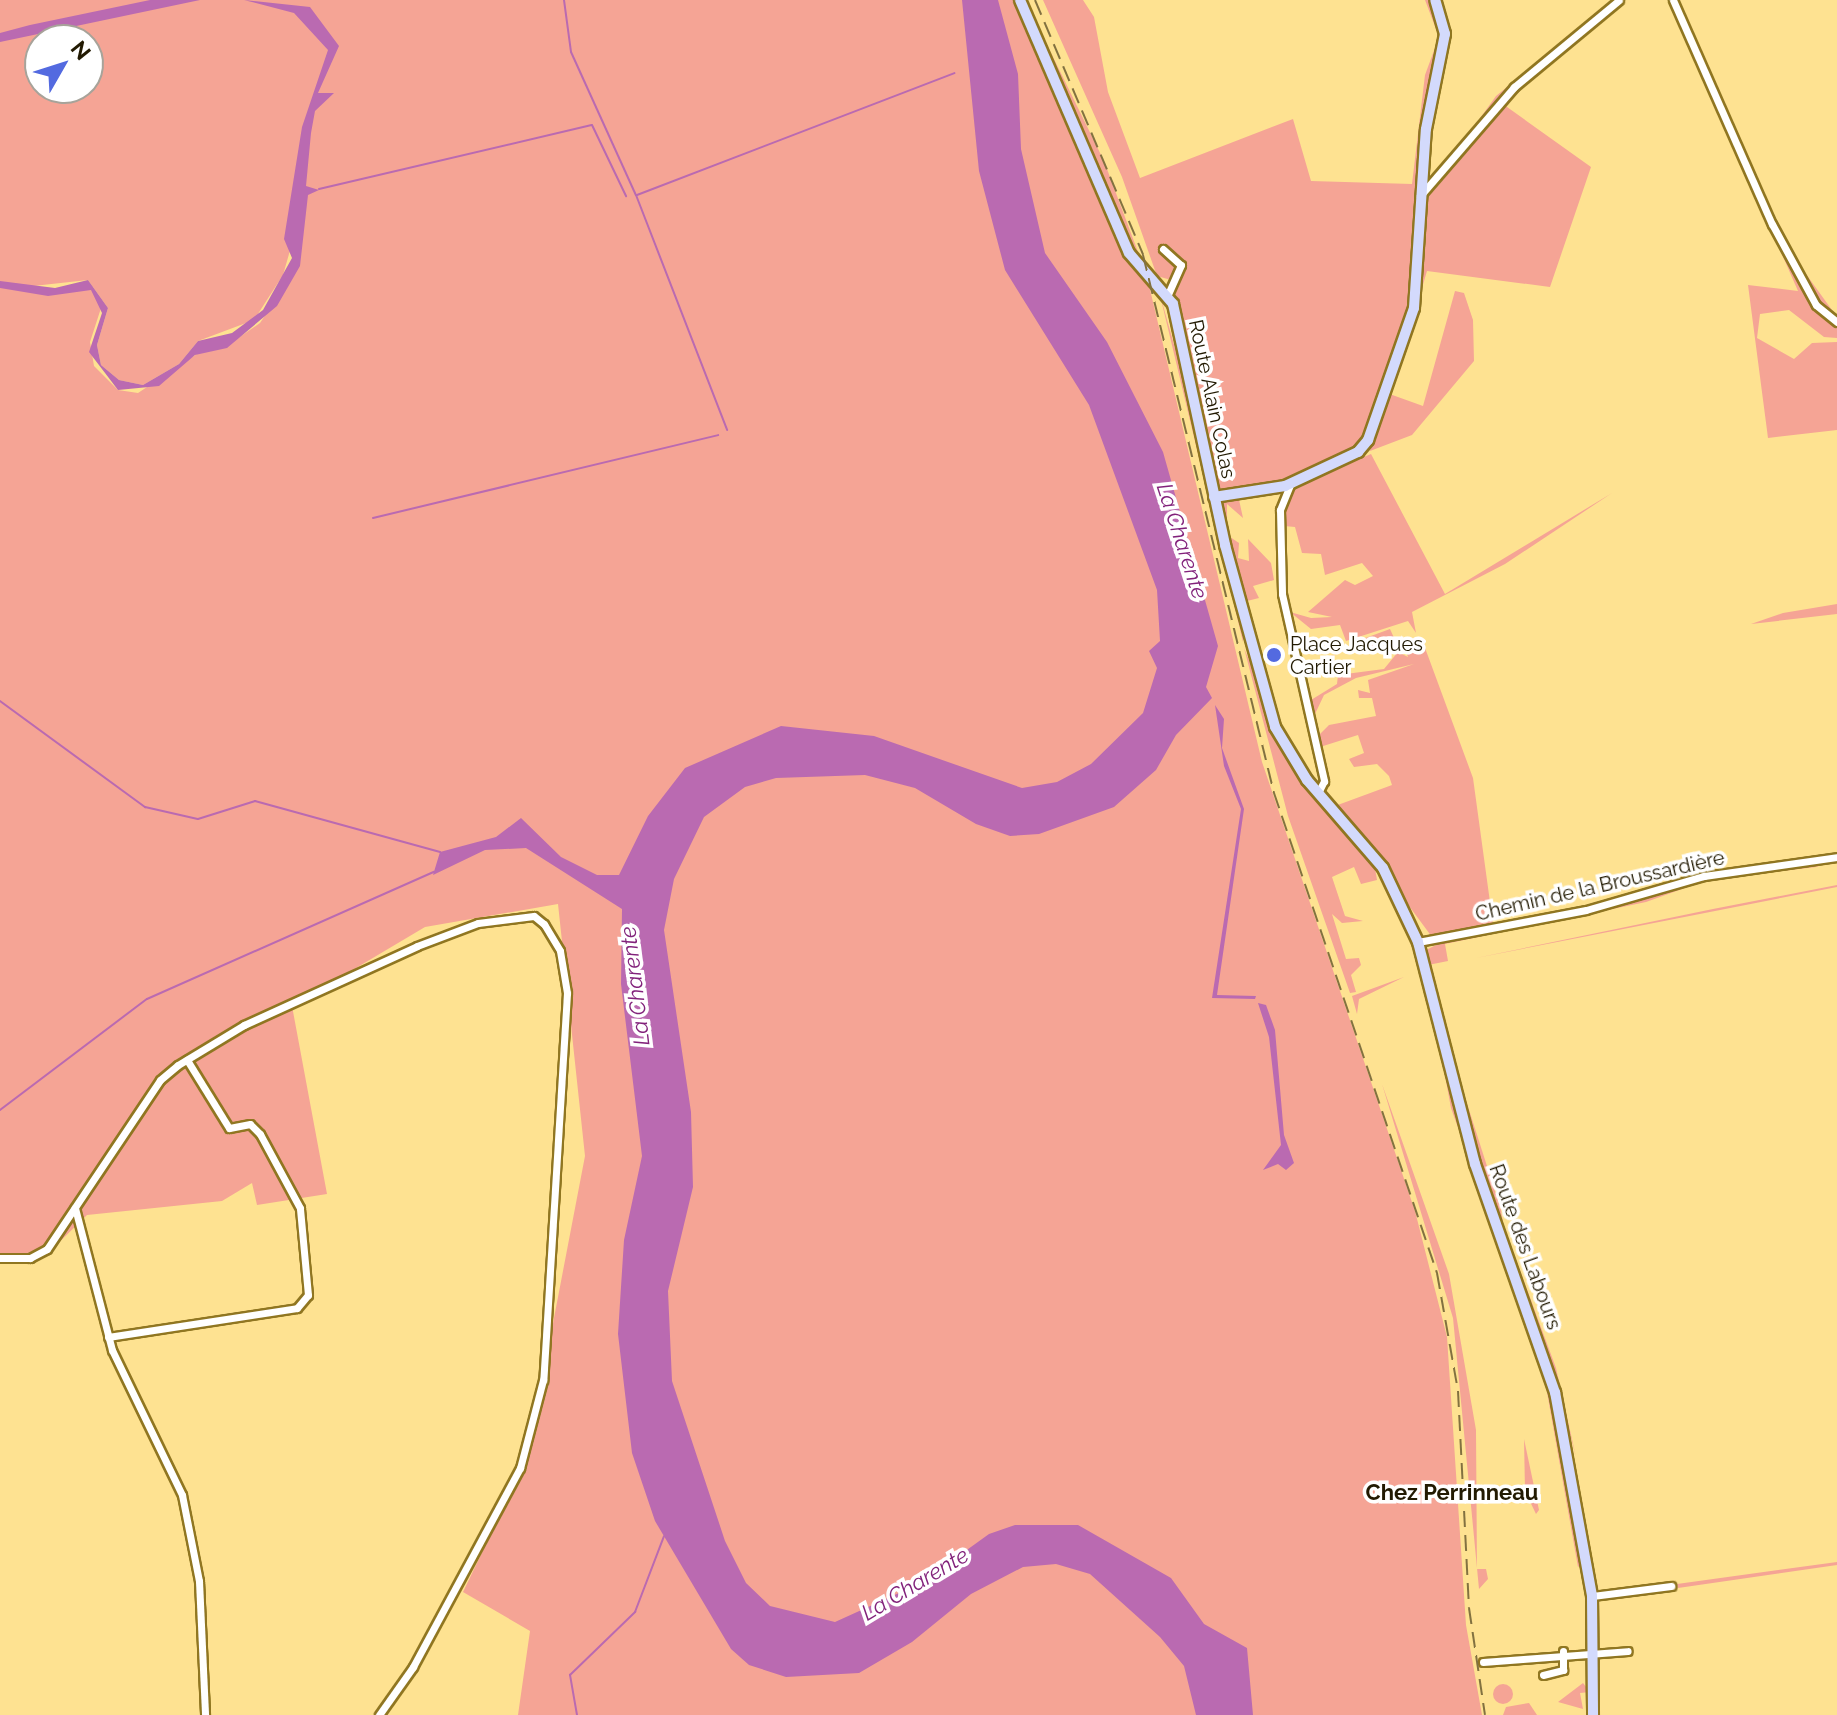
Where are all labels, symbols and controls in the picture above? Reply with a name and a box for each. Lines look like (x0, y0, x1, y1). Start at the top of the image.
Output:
north arrow (24, 24, 104, 104)
text: N (66, 35, 96, 65)
street label: Route Alain Colas (1183, 317, 1241, 481)
water label: La Charente (1151, 480, 1213, 602)
place label: Place Jacques Cartier (1290, 632, 1423, 679)
marker: Place Jacques Cartier (1265, 646, 1283, 664)
street label: Chemin de la Broussardière (1473, 846, 1727, 926)
water label: La Charente (615, 925, 655, 1047)
street label: Route des Labours (1484, 1161, 1566, 1333)
district label: Chez Perrinneau (1366, 1480, 1538, 1506)
water label: La Charente (857, 1542, 973, 1626)

